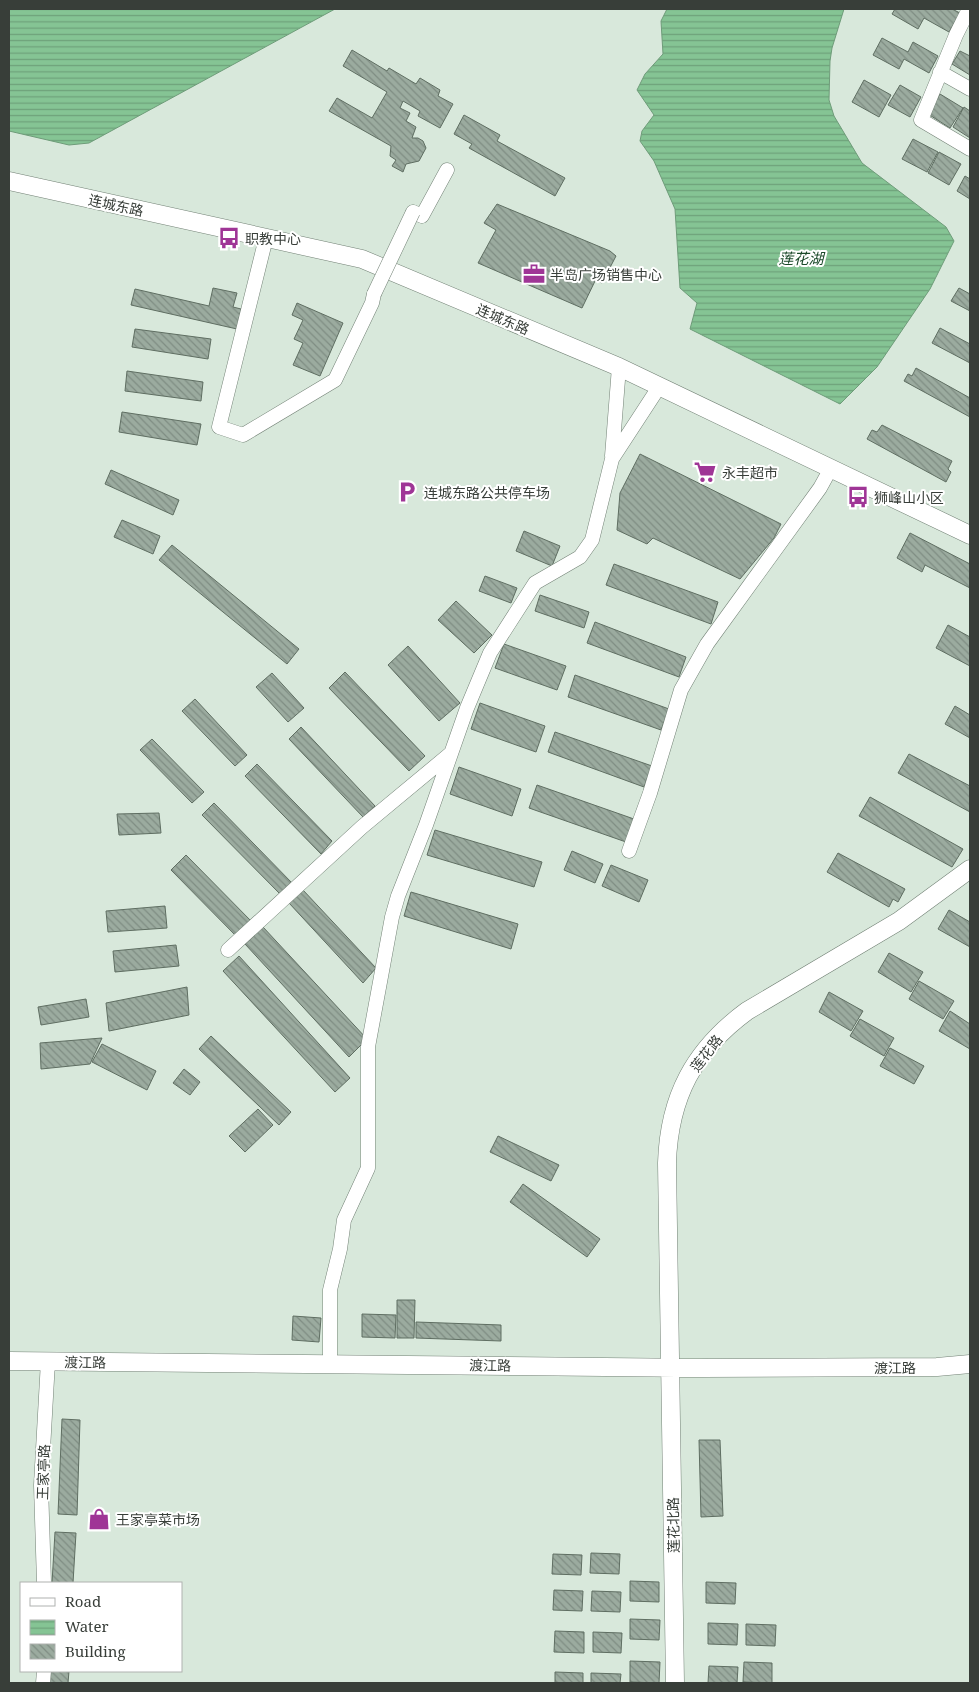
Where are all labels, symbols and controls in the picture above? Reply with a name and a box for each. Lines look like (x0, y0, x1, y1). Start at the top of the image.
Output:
street label: 连城东路 (87, 190, 145, 220)
bus stop icon: 职教中心 (216, 225, 242, 251)
place label: 职教中心 (245, 229, 301, 248)
water label: 莲花湖 (778, 248, 825, 268)
office icon: 半岛广场销售中心 (521, 261, 547, 287)
place label: 半岛广场销售中心 (550, 265, 662, 284)
street label: 连城东路 (474, 299, 532, 339)
supermarket icon: 永丰超市 (692, 459, 718, 485)
place label: 永丰超市 (722, 463, 778, 482)
parking icon: 连城东路公共停车场 (394, 479, 420, 505)
place label: 连城东路公共停车场 (424, 483, 550, 502)
bus stop icon: 狮峰山小区 (845, 484, 871, 510)
place label: 狮峰山小区 (874, 488, 944, 507)
street label: 莲花路 (686, 1031, 726, 1075)
street label: 渡江路 (64, 1352, 106, 1372)
street label: 渡江路 (469, 1355, 511, 1375)
street label: 渡江路 (874, 1358, 916, 1377)
street label: 王家亭路 (33, 1444, 53, 1500)
street label: 莲花北路 (663, 1497, 683, 1553)
shop icon: 王家亭菜市场 (86, 1506, 112, 1532)
place label: 王家亭菜市场 (116, 1510, 200, 1529)
legend (20, 1582, 182, 1672)
text: Road (65, 1591, 101, 1611)
text: Water (65, 1616, 108, 1636)
text: Building (65, 1641, 126, 1661)

